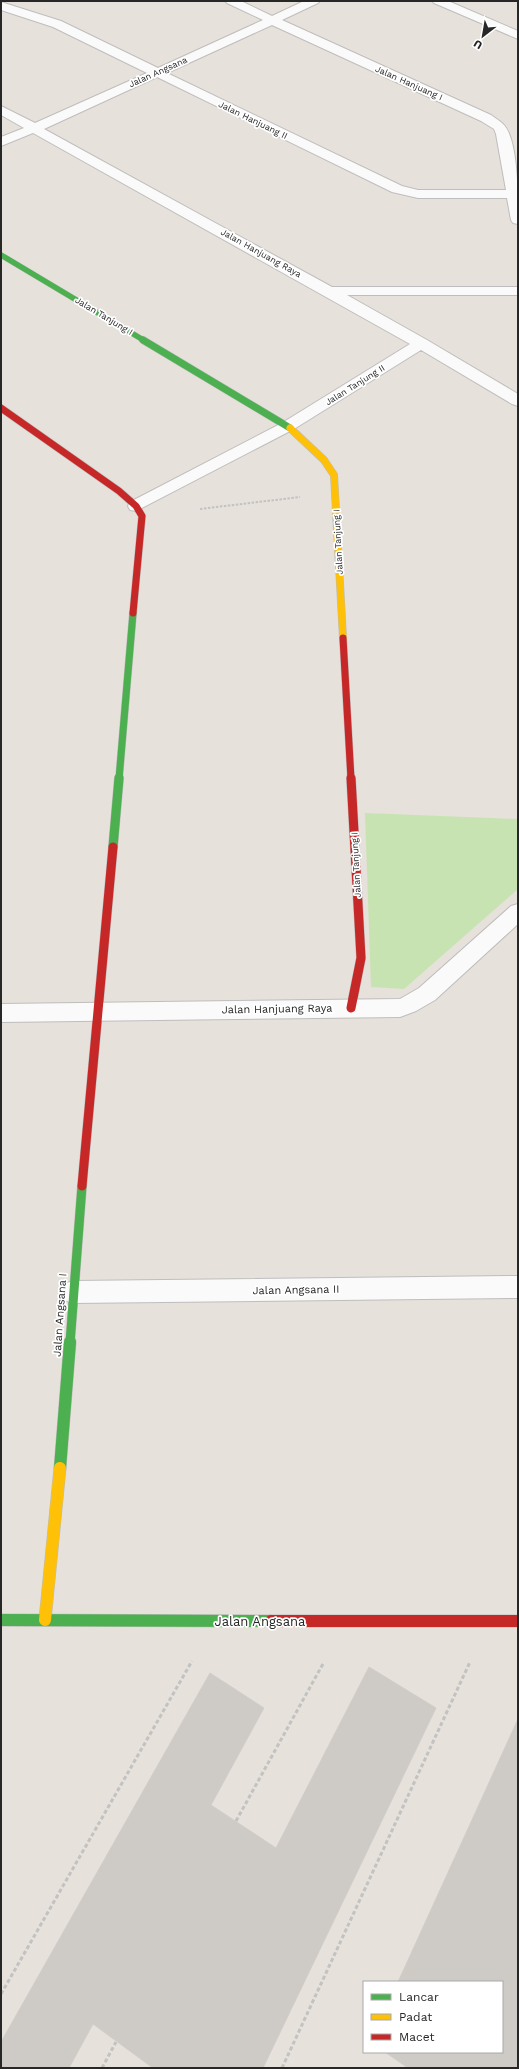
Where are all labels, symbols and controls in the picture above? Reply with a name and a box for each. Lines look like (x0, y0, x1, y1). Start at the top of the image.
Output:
north arrow (463, 16, 503, 56)
text: U (471, 36, 485, 52)
street label: Jalan Angsana (127, 55, 189, 89)
street label: Jalan Hanjuang I (374, 64, 444, 102)
street label: Jalan Hanjuang II (217, 99, 289, 141)
street label: Jalan Hanjuang Raya (219, 227, 303, 279)
street label: Jalan Tanjung I (73, 295, 135, 337)
street label: Jalan Tanjung II (323, 363, 387, 407)
street label: Jalan Tanjung I (331, 509, 345, 575)
street label: Jalan Tanjung I (349, 832, 363, 898)
street label: Jalan Hanjuang Raya (222, 1002, 332, 1016)
street label: Jalan Angsana I (51, 1273, 69, 1357)
street label: Jalan Angsana II (252, 1283, 340, 1297)
street label: Jalan Angsana (215, 1614, 306, 1629)
legend (363, 1981, 503, 2053)
text: Lancar (399, 1990, 439, 2004)
text: Padat (399, 2010, 432, 2024)
text: Macet (399, 2030, 434, 2044)

